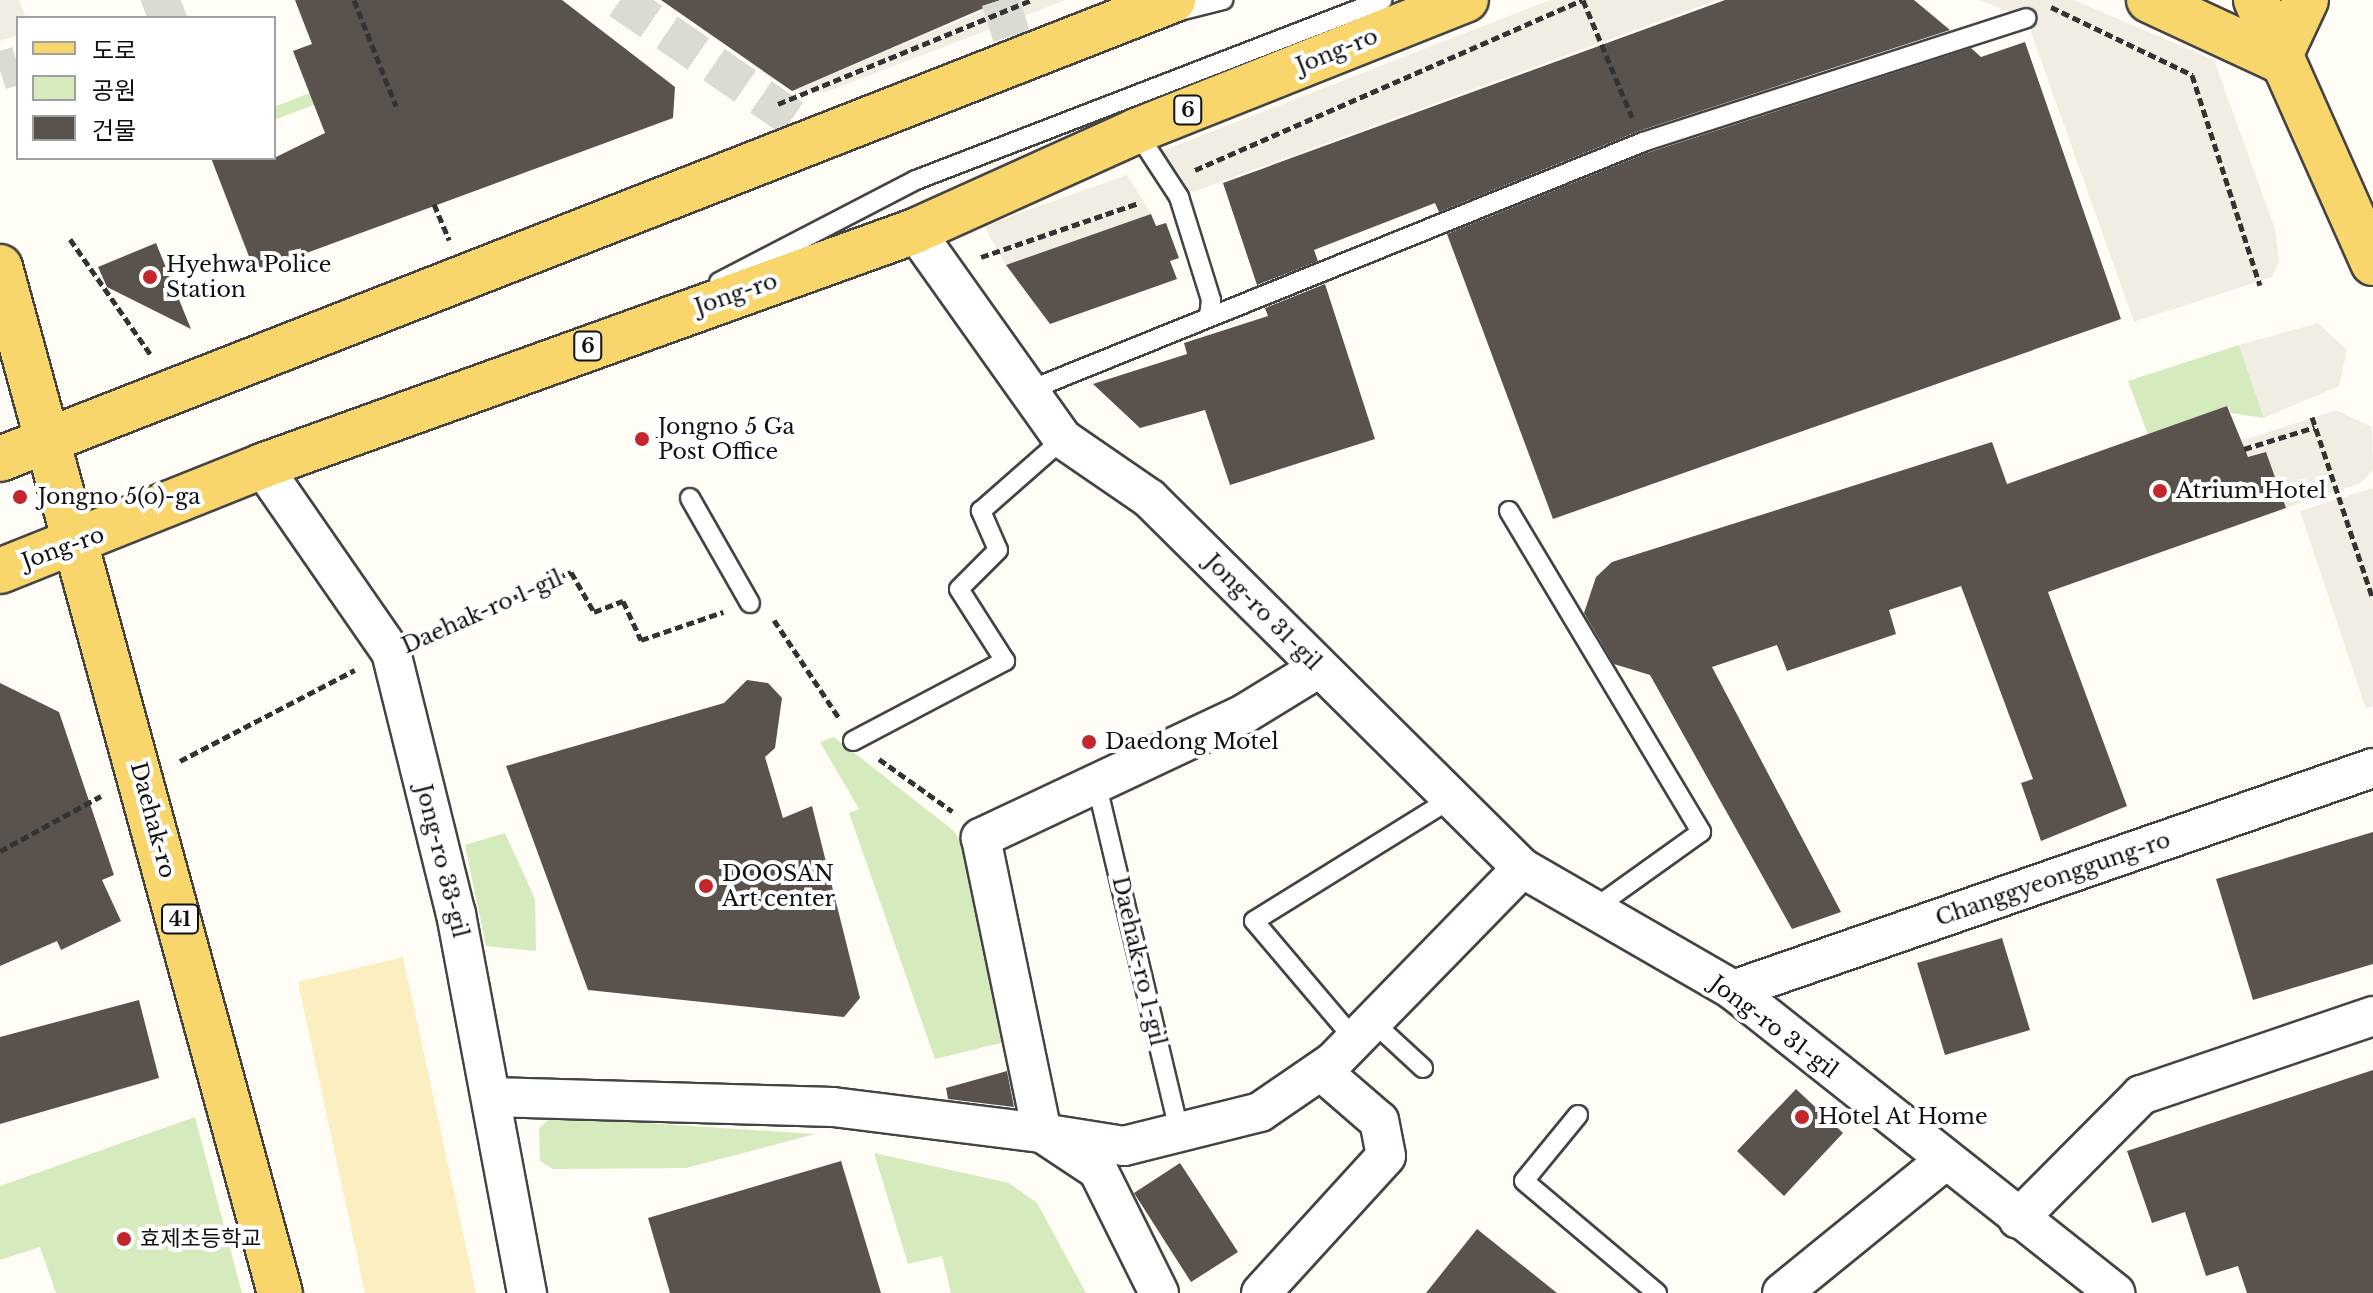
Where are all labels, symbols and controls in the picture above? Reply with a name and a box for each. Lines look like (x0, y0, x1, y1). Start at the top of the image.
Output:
legend (16, 16, 276, 160)
street label: Jong-ro (1292, 23, 1382, 79)
text: 도로 (92, 36, 136, 65)
text: 공원 (92, 76, 136, 105)
road number: 6 (1172, 94, 1204, 126)
text: 건물 (92, 116, 136, 145)
place label: Hyehwa Police Station (166, 251, 332, 302)
marker: Hyehwa Police Station (141, 268, 159, 286)
street label: Jong-ro (691, 268, 781, 320)
road number: 6 (572, 330, 604, 362)
place label: Jongno 5 Ga Post Office (658, 413, 795, 464)
marker: Jongno 5 Ga Post Office (633, 430, 651, 448)
place label: Atrium Hotel (2176, 478, 2326, 504)
marker: Atrium Hotel (2151, 482, 2169, 500)
place label: Jongno 5(o)-ga (38, 484, 200, 510)
marker: Jongno 5(o)-ga (9, 486, 31, 508)
street label: Jong-ro (18, 521, 108, 575)
street label: Jong-ro 31-gil (1199, 548, 1327, 676)
street label: Daehak-ro 1-gil (398, 565, 566, 659)
place label: Daedong Motel (1105, 729, 1279, 755)
marker: Daedong Motel (1080, 733, 1098, 751)
street label: Daehak-ro (125, 759, 181, 881)
street label: Jong-ro 33-gil (410, 782, 474, 940)
street label: Changgyeonggung-ro (1932, 826, 2174, 932)
place label: DOOSAN Art center (722, 860, 835, 912)
street label: Daehak-ro 1-gil (1107, 874, 1171, 1048)
marker: DOOSAN Art center (697, 877, 715, 895)
road number: 41 (160, 903, 200, 935)
street label: Jong-ro 31-gil (1705, 970, 1843, 1084)
place label: Hotel At Home (1818, 1104, 1988, 1130)
marker: Hotel At Home (1793, 1108, 1811, 1126)
place label: 효제초등학교 (140, 1226, 261, 1252)
marker: 효제초등학교 (115, 1230, 133, 1248)

